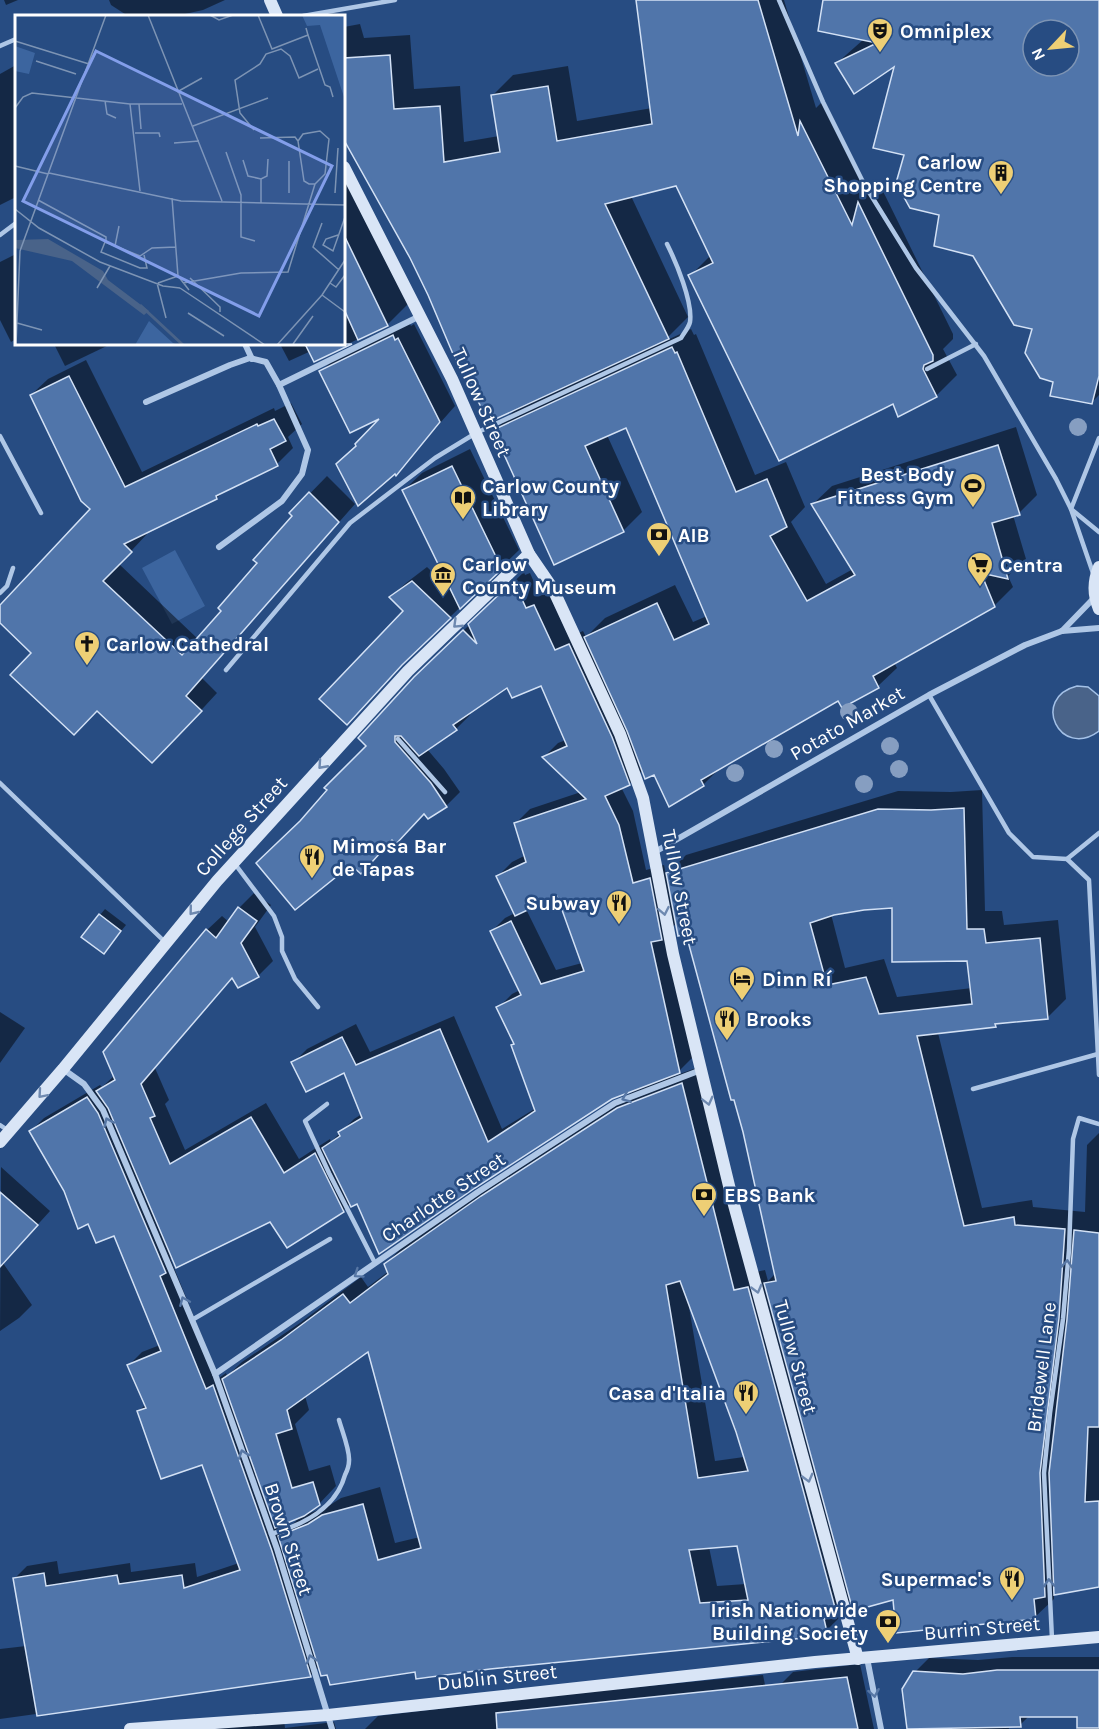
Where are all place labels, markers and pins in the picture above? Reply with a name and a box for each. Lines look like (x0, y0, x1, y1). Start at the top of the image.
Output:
theatre icon: Omniplex (865, 16, 895, 54)
place label: Omniplex (900, 20, 992, 43)
place label: Carlow Shopping Centre (823, 151, 982, 197)
building icon: Carlow Shopping Centre (986, 158, 1016, 196)
place label: Best Body Fitness Gym (837, 463, 954, 509)
sports icon: Best Body Fitness Gym (958, 471, 988, 509)
place label: Carlow County Library (482, 475, 619, 521)
library icon: Carlow County Library (448, 483, 478, 521)
bank icon: AIB (644, 520, 674, 558)
place label: AIB (678, 524, 710, 547)
supermarket icon: Centra (965, 550, 995, 588)
place label: Carlow County Museum (462, 553, 617, 599)
place label: Centra (1000, 554, 1063, 577)
museum icon: Carlow County Museum (428, 560, 458, 598)
church icon: Carlow Cathedral (72, 629, 102, 667)
place label: Carlow Cathedral (106, 633, 269, 656)
place label: Mimosa Bar de Tapas (332, 835, 446, 881)
restaurant icon: Mimosa Bar de Tapas (297, 842, 327, 880)
restaurant icon: Subway (604, 888, 634, 926)
place label: Subway (526, 892, 600, 915)
hotel icon: Dinn Rí (727, 964, 757, 1002)
place label: Dinn Rí (762, 968, 832, 991)
restaurant icon: Brooks (712, 1004, 742, 1042)
place label: Brooks (746, 1008, 812, 1031)
bank icon: EBS Bank (689, 1180, 719, 1218)
place label: EBS Bank (724, 1184, 816, 1207)
restaurant icon: Casa d'Italia (731, 1378, 761, 1416)
place label: Casa d'Italia (608, 1382, 726, 1405)
restaurant icon: Supermac's (997, 1564, 1027, 1602)
place label: Supermac's (881, 1568, 992, 1591)
place label: Irish Nationwide Building Society (711, 1599, 868, 1645)
bank icon: Irish Nationwide Building Society (873, 1607, 903, 1645)

